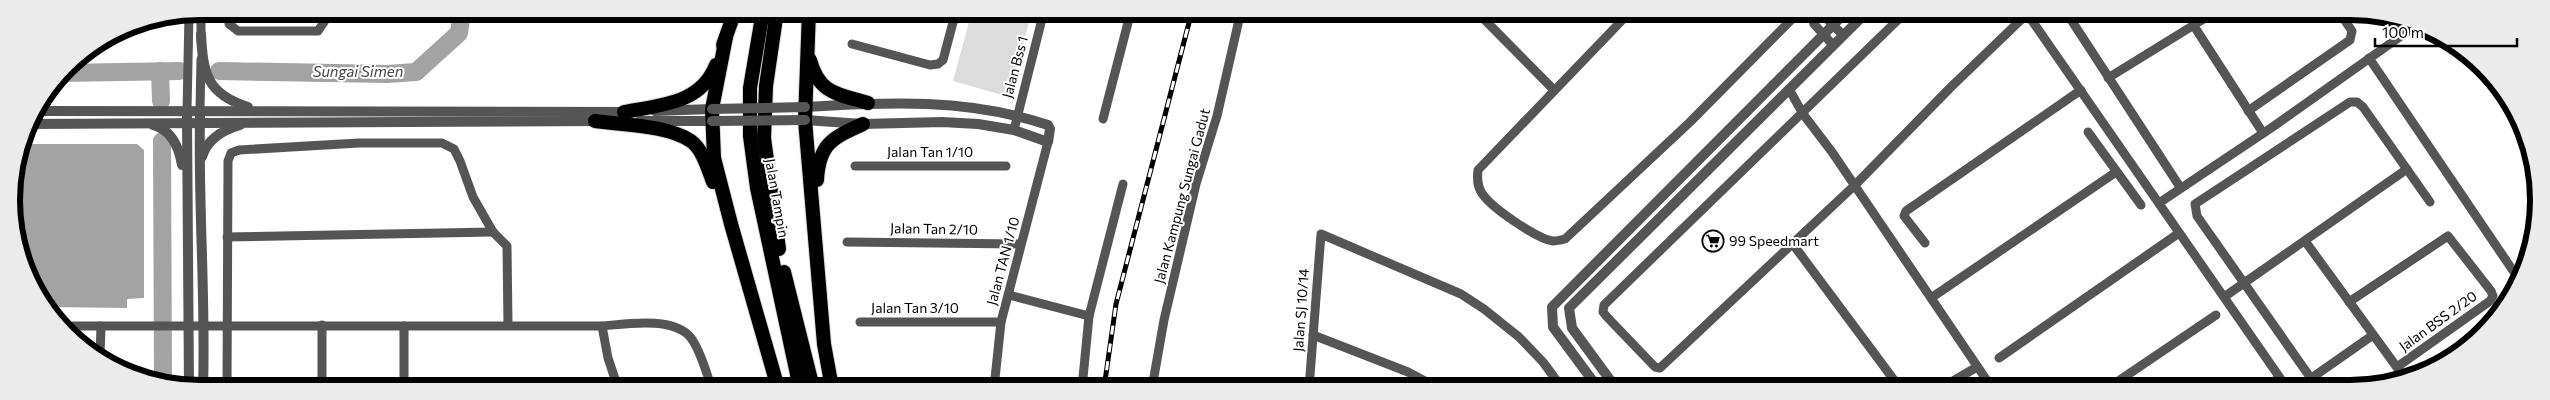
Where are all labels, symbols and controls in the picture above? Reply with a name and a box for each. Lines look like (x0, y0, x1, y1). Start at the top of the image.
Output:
scale bar (2375, 15, 2518, 47)
text: 100 m (2382, 23, 2424, 41)
street label: Jalan Bss 1 (998, 34, 1031, 100)
water label: Sungai Simen (313, 62, 403, 80)
street label: Jalan Kampung Sungai Gadut (1150, 106, 1213, 285)
street label: Jalan Tan 1/10 (887, 143, 973, 160)
street label: Jalan Tampin (762, 157, 793, 239)
street label: Jalan TAN 1/10 (983, 215, 1022, 307)
street label: Jalan Tan 2/10 (890, 219, 978, 238)
supermarket icon: 99 Speedmart (1701, 229, 1725, 253)
place label: 99 Speedmart (1729, 232, 1819, 249)
street label: Jalan SJ 10/14 (1289, 267, 1312, 352)
street label: Jalan BSS 2/20 (2396, 287, 2480, 355)
street label: Jalan Tan 3/10 (871, 299, 959, 316)

